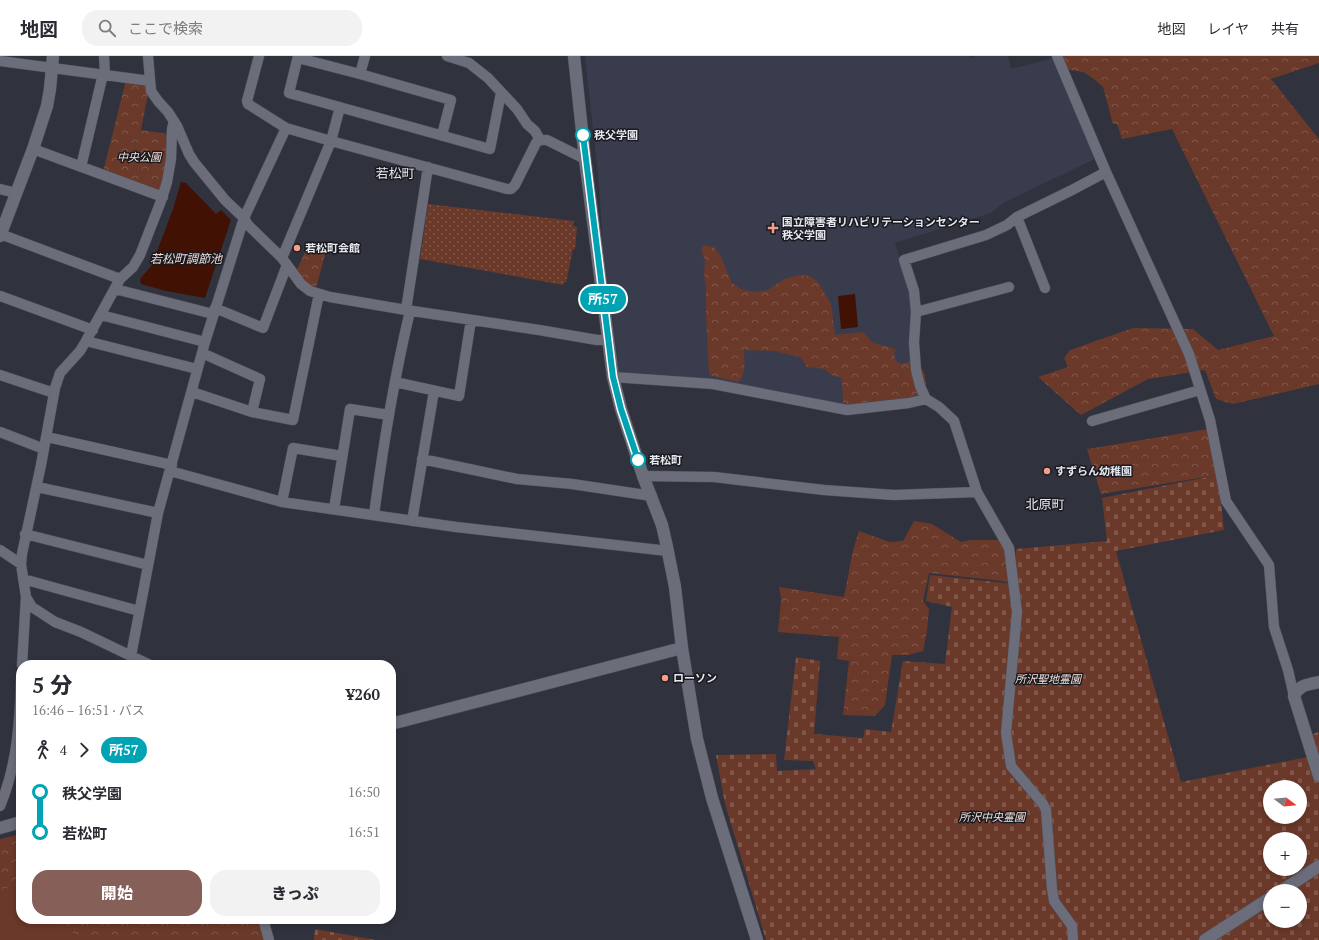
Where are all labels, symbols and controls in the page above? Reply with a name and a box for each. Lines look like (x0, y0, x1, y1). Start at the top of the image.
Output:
search box (82, 10, 362, 46)
text: 地図 (20, 16, 58, 41)
icon: search (96, 17, 118, 39)
text: ここで検索 (128, 18, 203, 38)
text: 地図 (1157, 19, 1185, 38)
text: レイヤ (1207, 19, 1249, 38)
text: 共有 (1271, 19, 1299, 38)
marker: 秩父学園 (575, 127, 591, 143)
place label: 秩父学園 (594, 128, 638, 142)
park label: 中央公園 (117, 150, 163, 164)
district label: 若松町 (375, 164, 415, 182)
place label: 国立障害者リハビリテーションセンター 秩父学園 (782, 215, 980, 242)
marker: 国立障害者リハビリテーションセンター 秩父学園 (767, 222, 779, 234)
place label: 若松町会館 (305, 241, 360, 255)
marker: 若松町会館 (292, 243, 302, 253)
water label: 若松町調節池 (150, 251, 223, 266)
line badge: 所57 (580, 286, 626, 312)
text: 所57 (588, 289, 618, 308)
marker: 若松町 (630, 452, 646, 468)
place label: 若松町 (649, 453, 682, 467)
place label: すずらん幼稚園 (1055, 464, 1132, 478)
marker: すずらん幼稚園 (1042, 466, 1052, 476)
district label: 北原町 (1025, 495, 1065, 513)
text: 5 分 (32, 670, 72, 699)
place label: ローソン (673, 671, 717, 685)
park label: 所沢聖地霊園 (1015, 672, 1083, 686)
marker: ローソン (660, 673, 670, 683)
text: ¥260 (346, 684, 380, 704)
text: 16:46 – 16:51 · バス (32, 701, 145, 719)
icon: walk (32, 739, 54, 761)
icon: forward (73, 739, 95, 761)
text: 所57 (109, 740, 139, 759)
text: 4 (60, 741, 67, 759)
north arrow (1263, 780, 1307, 824)
map controls (1263, 780, 1307, 928)
text: 秩父学園 (62, 783, 122, 803)
text: 16:50 (348, 783, 380, 801)
park label: 所沢中央霊園 (959, 810, 1027, 824)
text: 若松町 (62, 823, 107, 843)
text: 16:51 (348, 823, 380, 841)
button: + (1263, 832, 1307, 876)
button: 開始 (32, 870, 202, 916)
button: きっぷ (210, 870, 380, 916)
button: − (1263, 884, 1307, 928)

